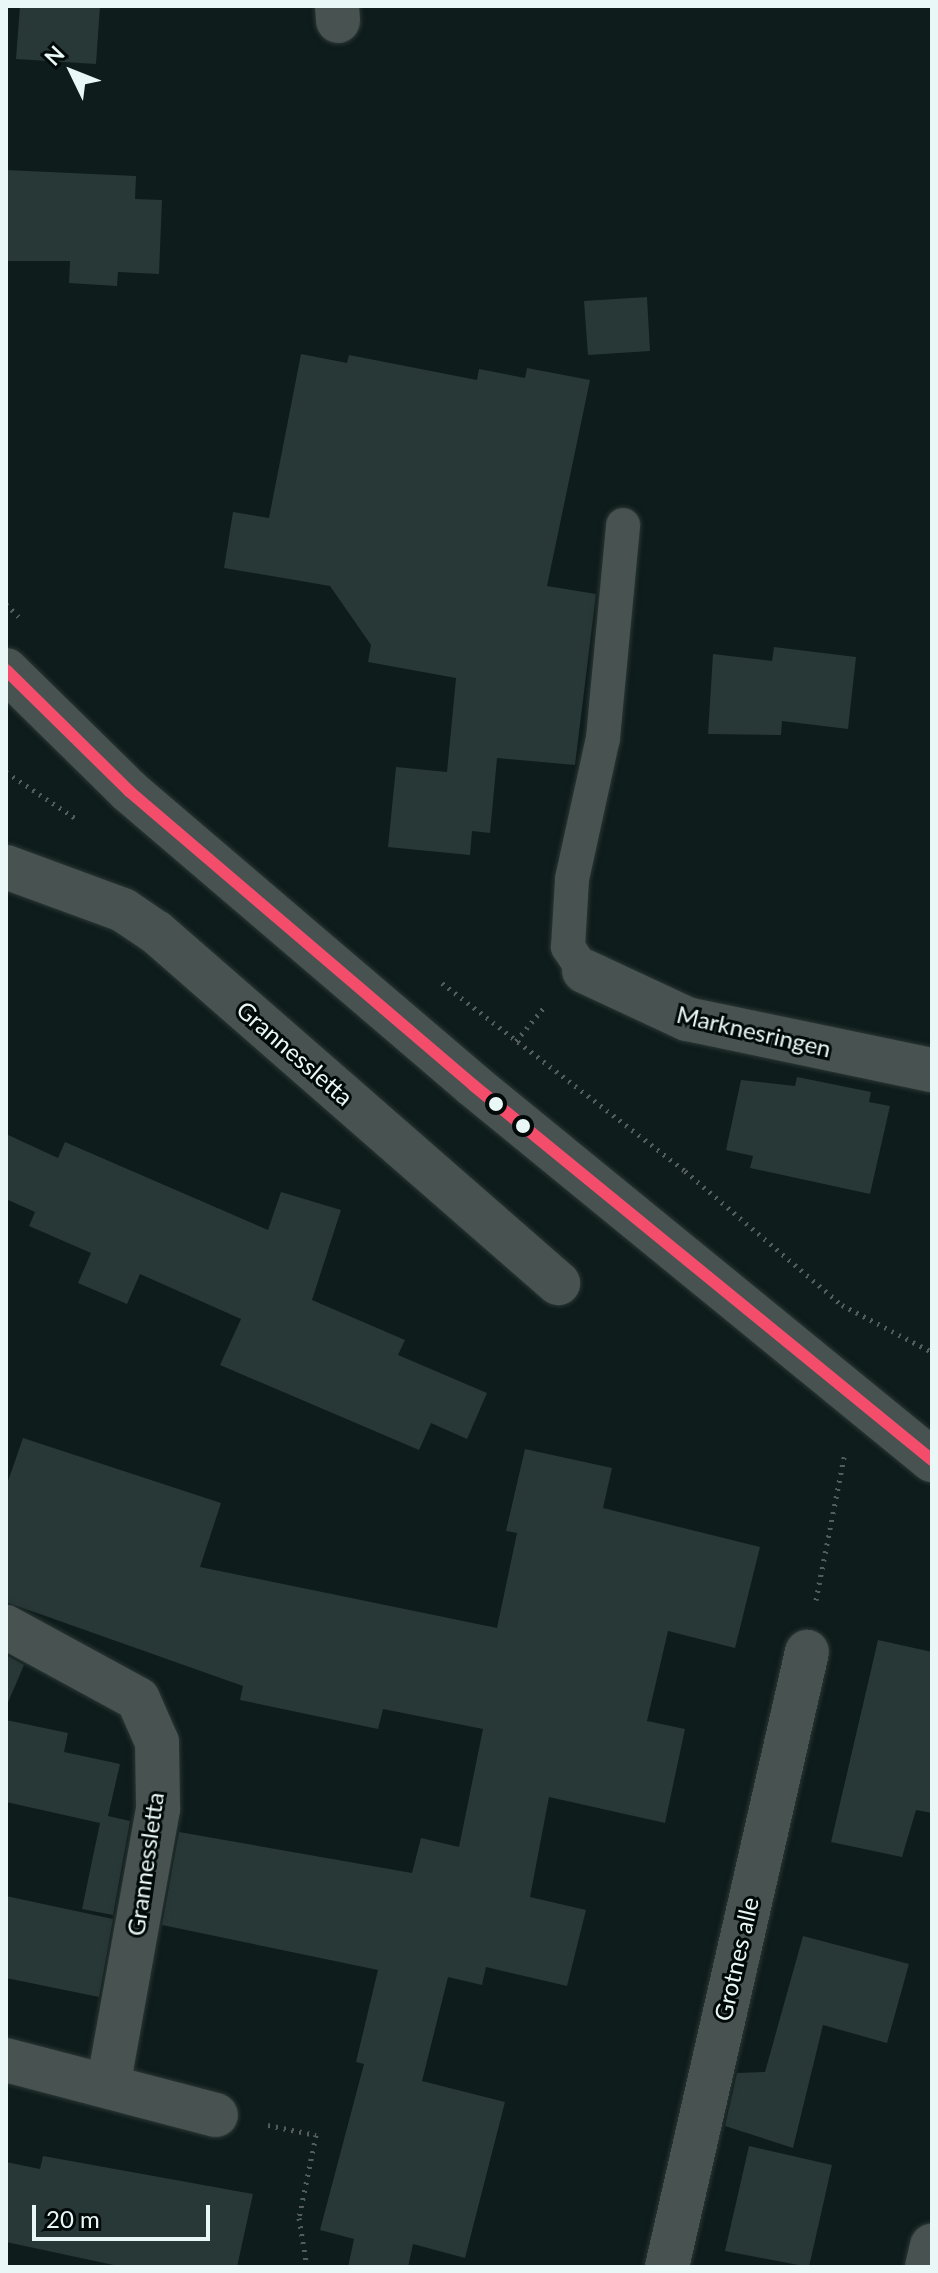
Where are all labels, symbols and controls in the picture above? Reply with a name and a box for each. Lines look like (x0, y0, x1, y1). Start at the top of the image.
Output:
north arrow (32, 32, 112, 112)
text: N (38, 40, 70, 71)
street label: Grannessletta (231, 995, 359, 1111)
street label: Marknesringen (674, 999, 834, 1063)
unlabelled marker (488, 1096, 504, 1112)
unlabelled marker (515, 1118, 531, 1134)
street label: Grannessletta (121, 1790, 169, 1938)
street label: Grotnes alle (708, 1894, 764, 2024)
scale bar (36, 2189, 214, 2239)
text: 20 m (46, 2204, 100, 2233)

